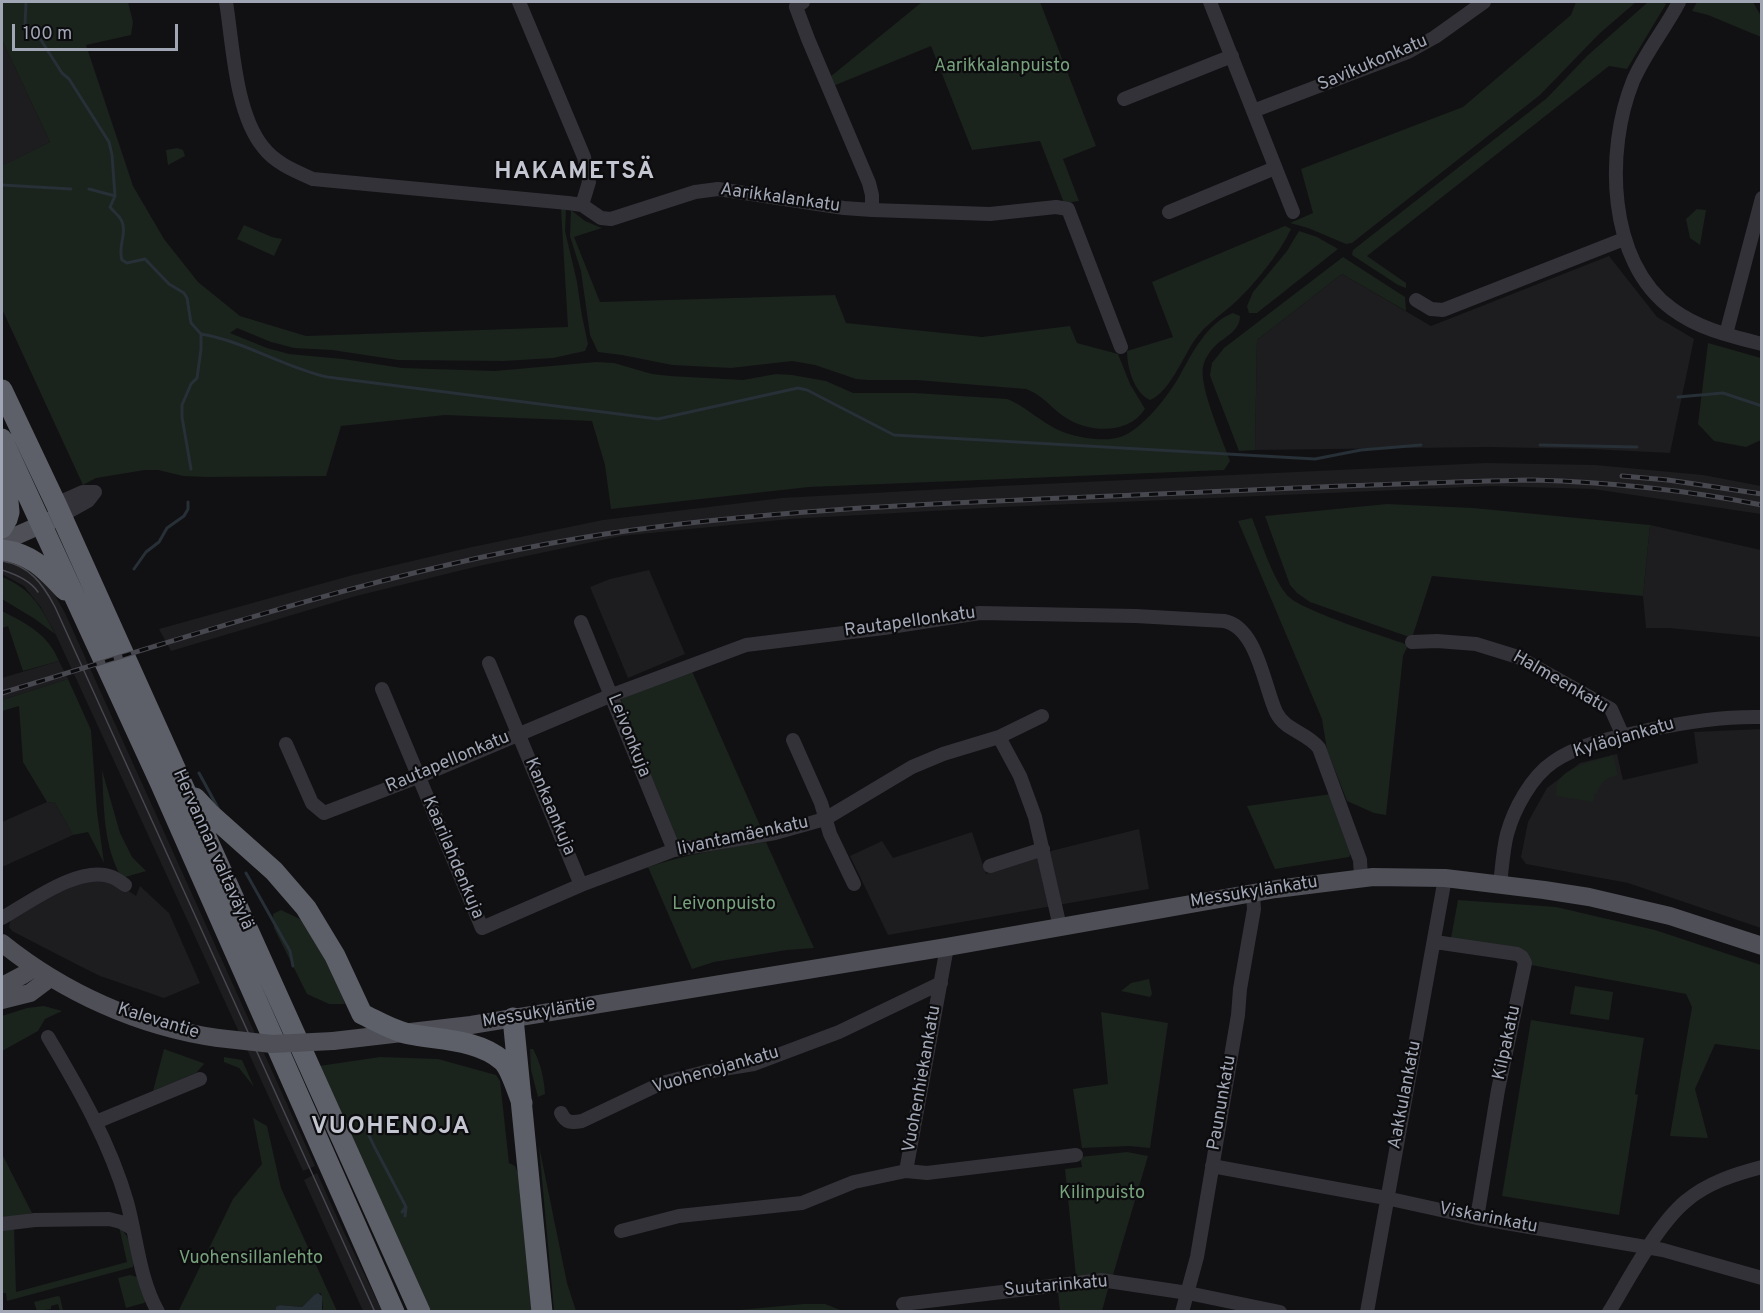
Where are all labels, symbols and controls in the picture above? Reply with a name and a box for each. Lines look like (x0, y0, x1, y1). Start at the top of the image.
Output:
scale bar (15, 12, 182, 50)
text: 100 m (23, 23, 72, 46)
street label: Savikukonkatu (1315, 31, 1431, 97)
park label: Aarikkalanpuisto (934, 56, 1070, 78)
district label: HAKAMETSÄ (494, 159, 656, 187)
street label: Aarikkalankatu (719, 180, 841, 218)
street label: Rautapellonkatu (843, 603, 977, 643)
street label: Halmeenkatu (1508, 647, 1612, 719)
street label: Leivonkuja (602, 691, 654, 781)
street label: Kyläojankatu (1571, 714, 1677, 764)
street label: Rautapellonkatu (383, 727, 513, 799)
street label: Kankaankuja (519, 755, 579, 859)
street label: Hervannan valtaväylä (167, 766, 257, 934)
street label: Kaarilahdenkuja (416, 793, 488, 923)
street label: Iivantamäenkatu (675, 813, 811, 861)
street label: Messukylänkatu (1189, 872, 1319, 914)
park label: Leivonpuisto (672, 894, 776, 916)
street label: Messukyläntie (481, 994, 597, 1034)
street label: Kalevantie (115, 999, 201, 1045)
street label: Vuohenhiekankatu (899, 1004, 947, 1154)
street label: Kilpakatu (1490, 1004, 1526, 1082)
street label: Aakkulankatu (1385, 1039, 1427, 1151)
street label: Vuohenojankatu (650, 1043, 782, 1099)
street label: Paununkatu (1204, 1054, 1242, 1152)
district label: VUOHENOJA (311, 1114, 471, 1142)
park label: Kilinpuisto (1059, 1183, 1145, 1205)
street label: Viskarinkatu (1437, 1199, 1539, 1239)
park label: Vuohensillanlehto (179, 1248, 323, 1270)
street label: Suutarinkatu (1003, 1272, 1109, 1302)

